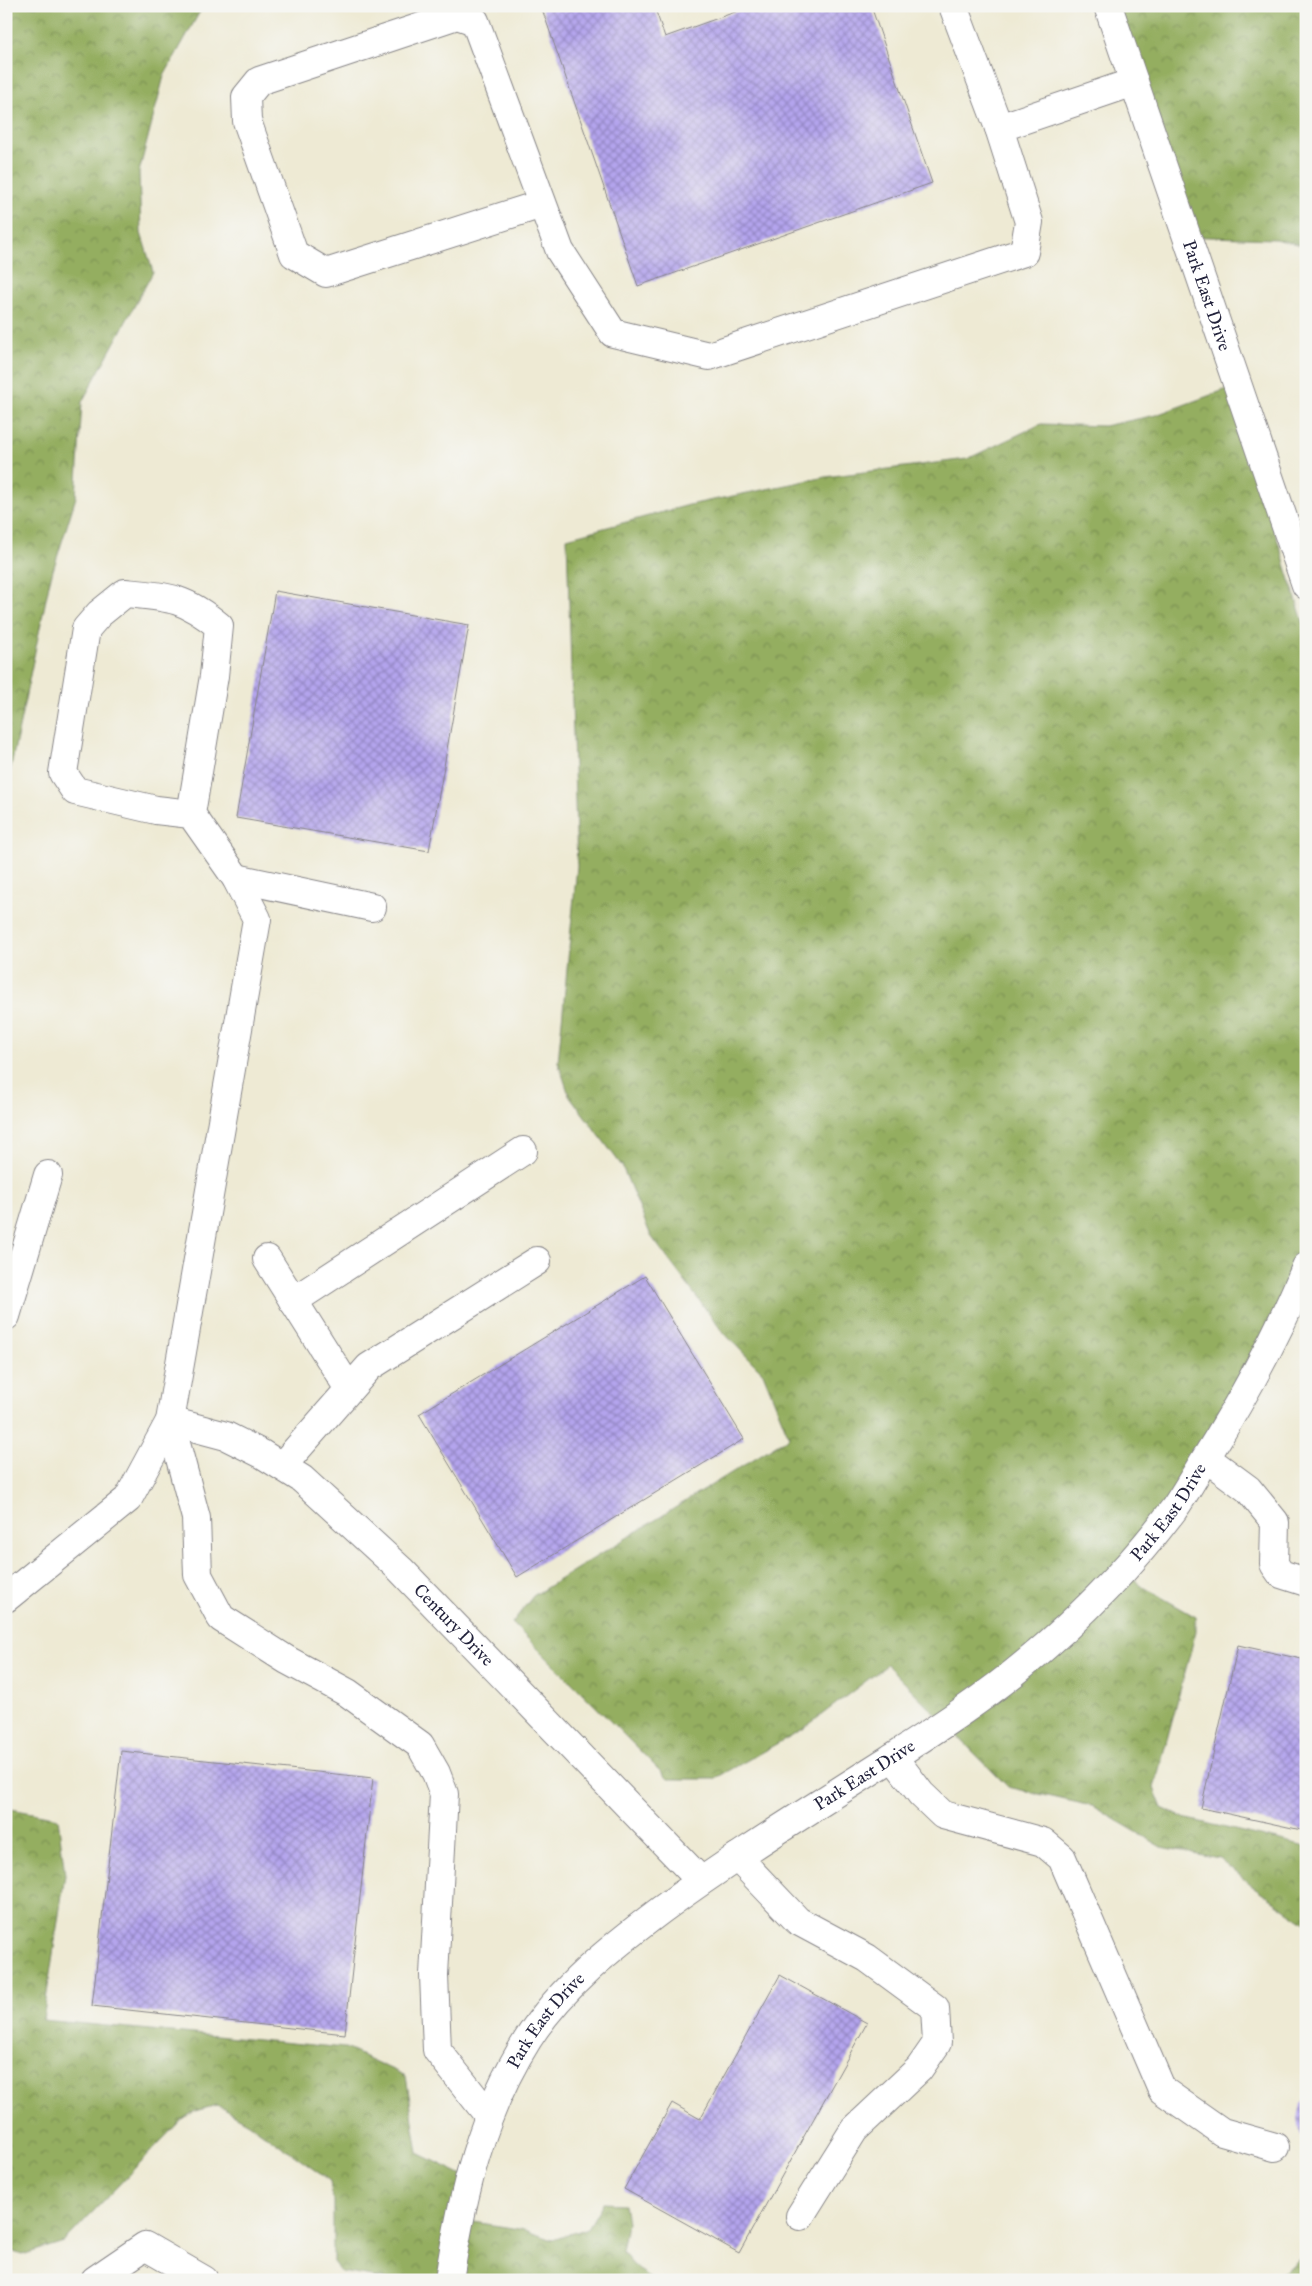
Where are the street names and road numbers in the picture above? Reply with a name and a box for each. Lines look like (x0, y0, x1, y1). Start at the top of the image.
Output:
street label: Park East Drive (1178, 237, 1236, 354)
street label: Park East Drive (1126, 1459, 1211, 1565)
street label: Century Drive (409, 1579, 499, 1671)
street label: Park East Drive (810, 1735, 919, 1815)
street label: Park East Drive (502, 1968, 589, 2072)

